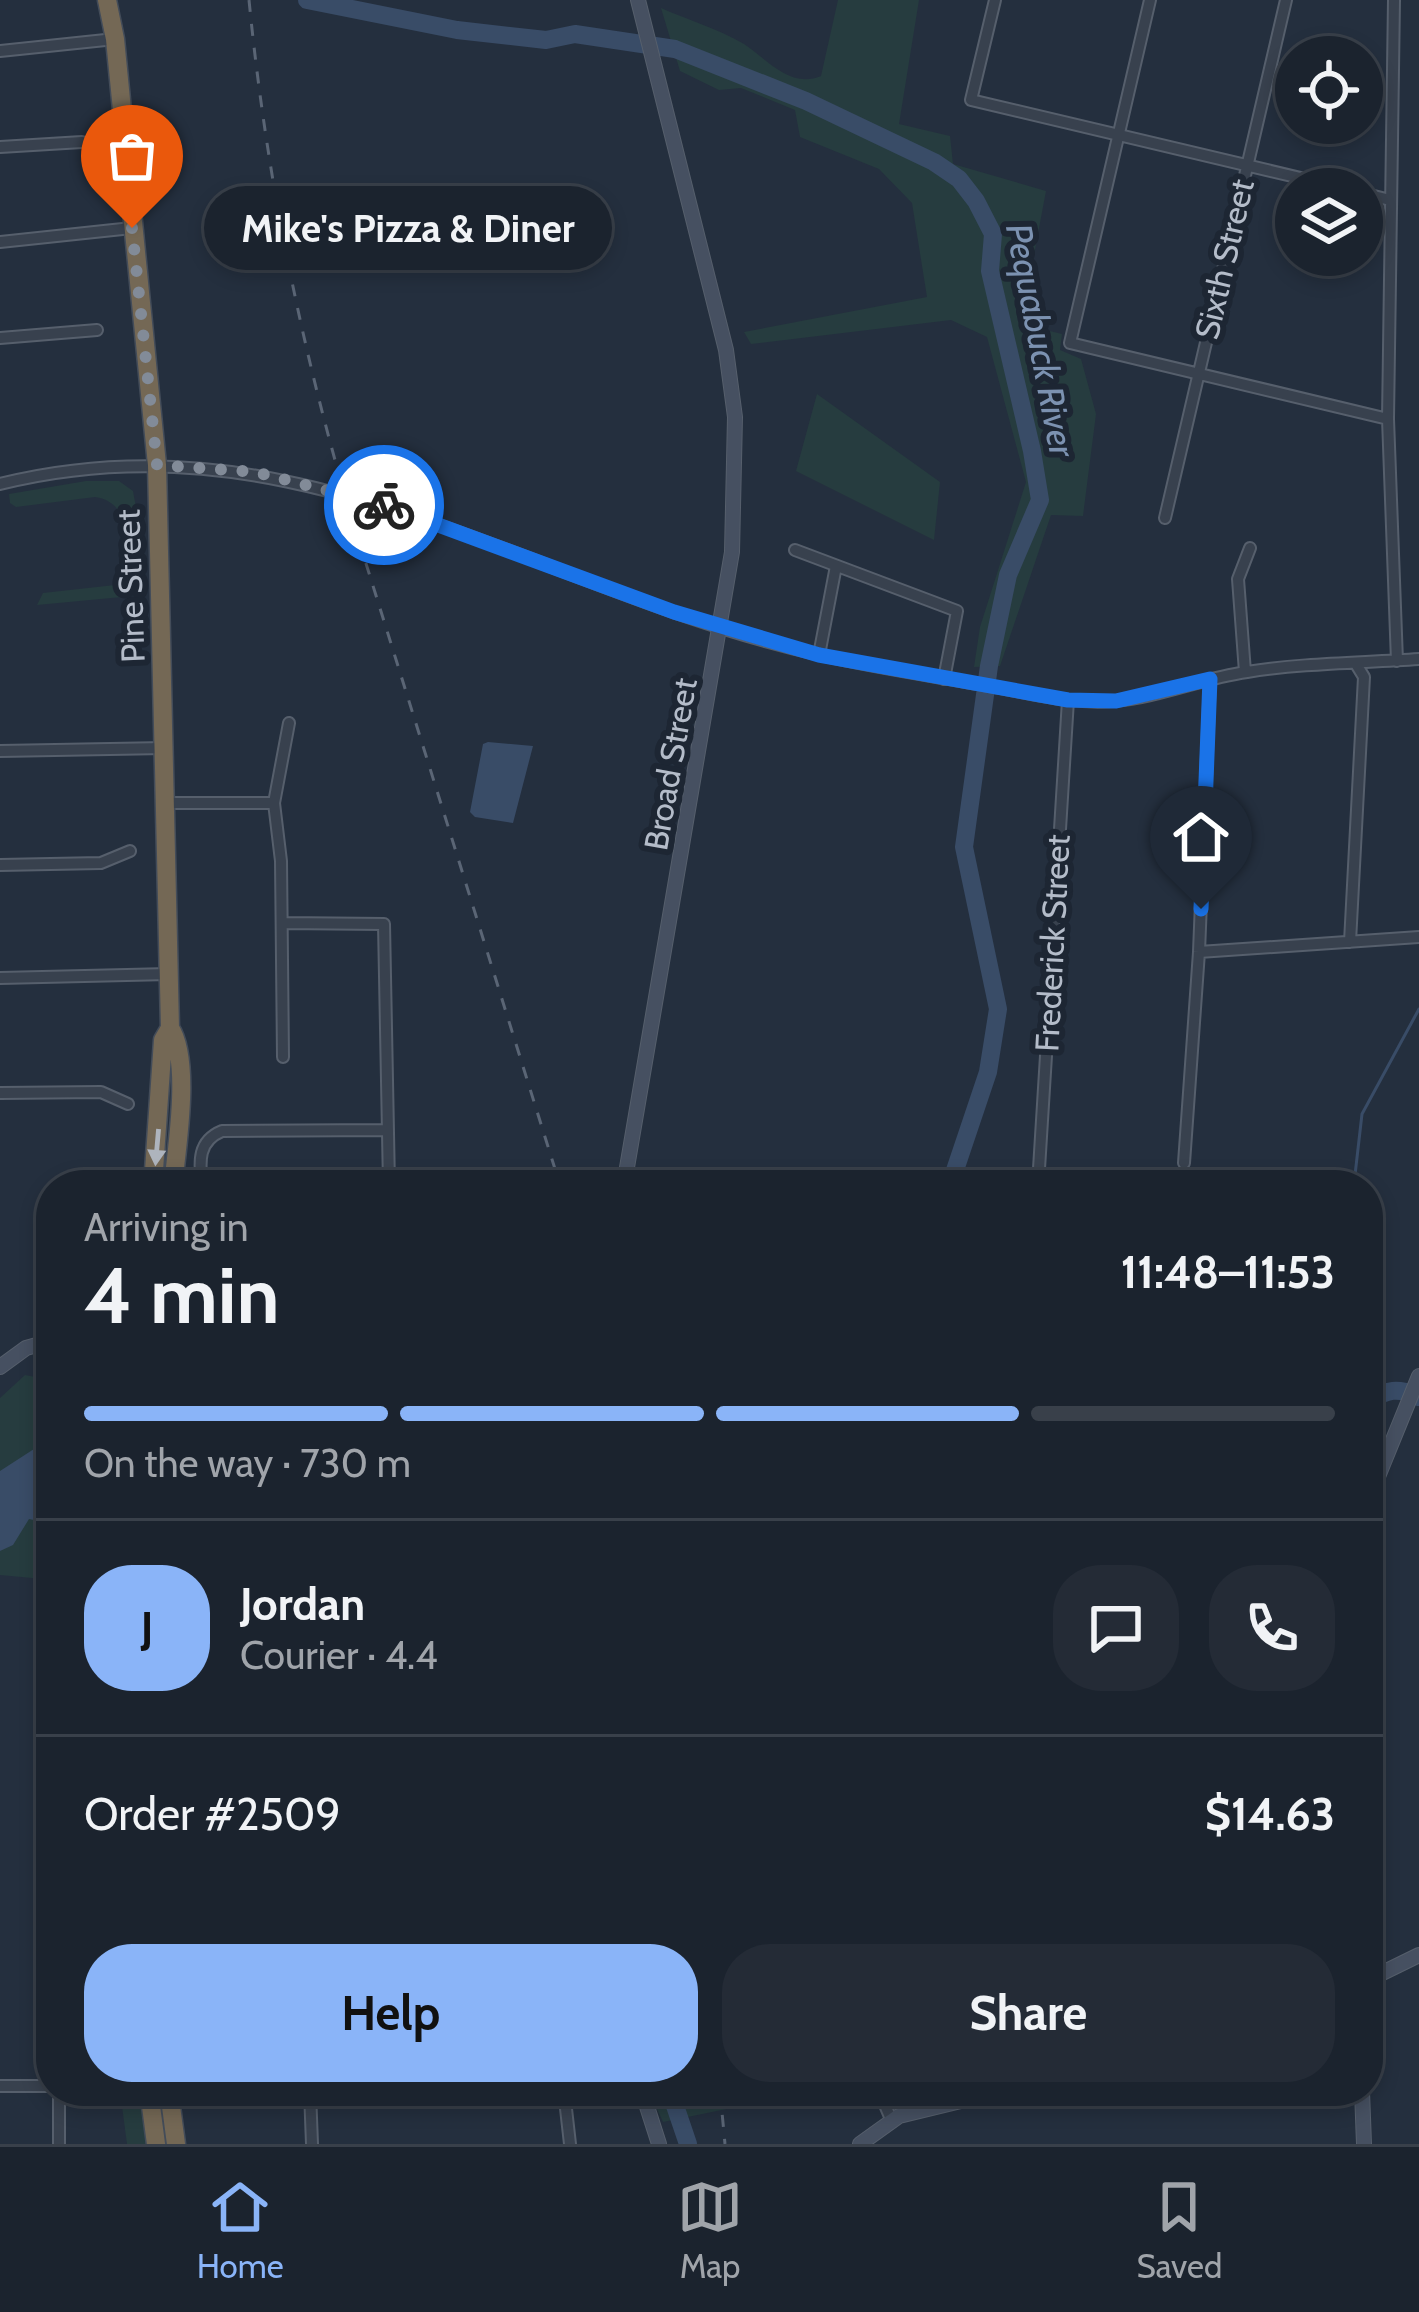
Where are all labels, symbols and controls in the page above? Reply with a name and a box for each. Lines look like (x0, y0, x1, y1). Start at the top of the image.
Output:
map controls (1275, 36, 1383, 276)
button: locate (1275, 36, 1383, 144)
pin (81, 105, 183, 228)
icon: bag (99, 123, 165, 189)
button: layers (1275, 168, 1383, 276)
street label: Sixth Street (1186, 175, 1262, 343)
callout: Mike's Pizza & Diner (204, 186, 612, 270)
text: Mike's Pizza & Diner (241, 204, 575, 252)
water label: Pequabuck River (997, 220, 1086, 462)
courier (324, 445, 444, 565)
icon: bike (351, 472, 417, 538)
street label: Pine Street (107, 509, 153, 663)
street label: Broad Street (635, 675, 705, 853)
pin (1150, 786, 1252, 909)
icon: home (1168, 804, 1234, 870)
street label: Frederick Street (1026, 833, 1078, 1053)
one-way arrow (147, 1129, 166, 1166)
text: Arriving in (84, 1203, 248, 1251)
text: 11:48–11:53 (1121, 1245, 1335, 1299)
text: 4 min (84, 1248, 280, 1343)
text: On the way · 730 m (84, 1439, 411, 1487)
button: chat (1053, 1565, 1179, 1691)
button: phone (1209, 1565, 1335, 1691)
text: Jordan (240, 1577, 365, 1631)
text: J (141, 1601, 153, 1655)
text: Courier · 4.4 (240, 1631, 438, 1679)
text: Order #2509 (84, 1787, 341, 1841)
text: $14.63 (1205, 1787, 1335, 1841)
button: Help (84, 1944, 698, 2082)
button: Share (722, 1944, 1335, 2082)
tab: Home (197, 2174, 284, 2286)
tab: Map (677, 2174, 743, 2286)
tab: Saved (1137, 2174, 1222, 2286)

